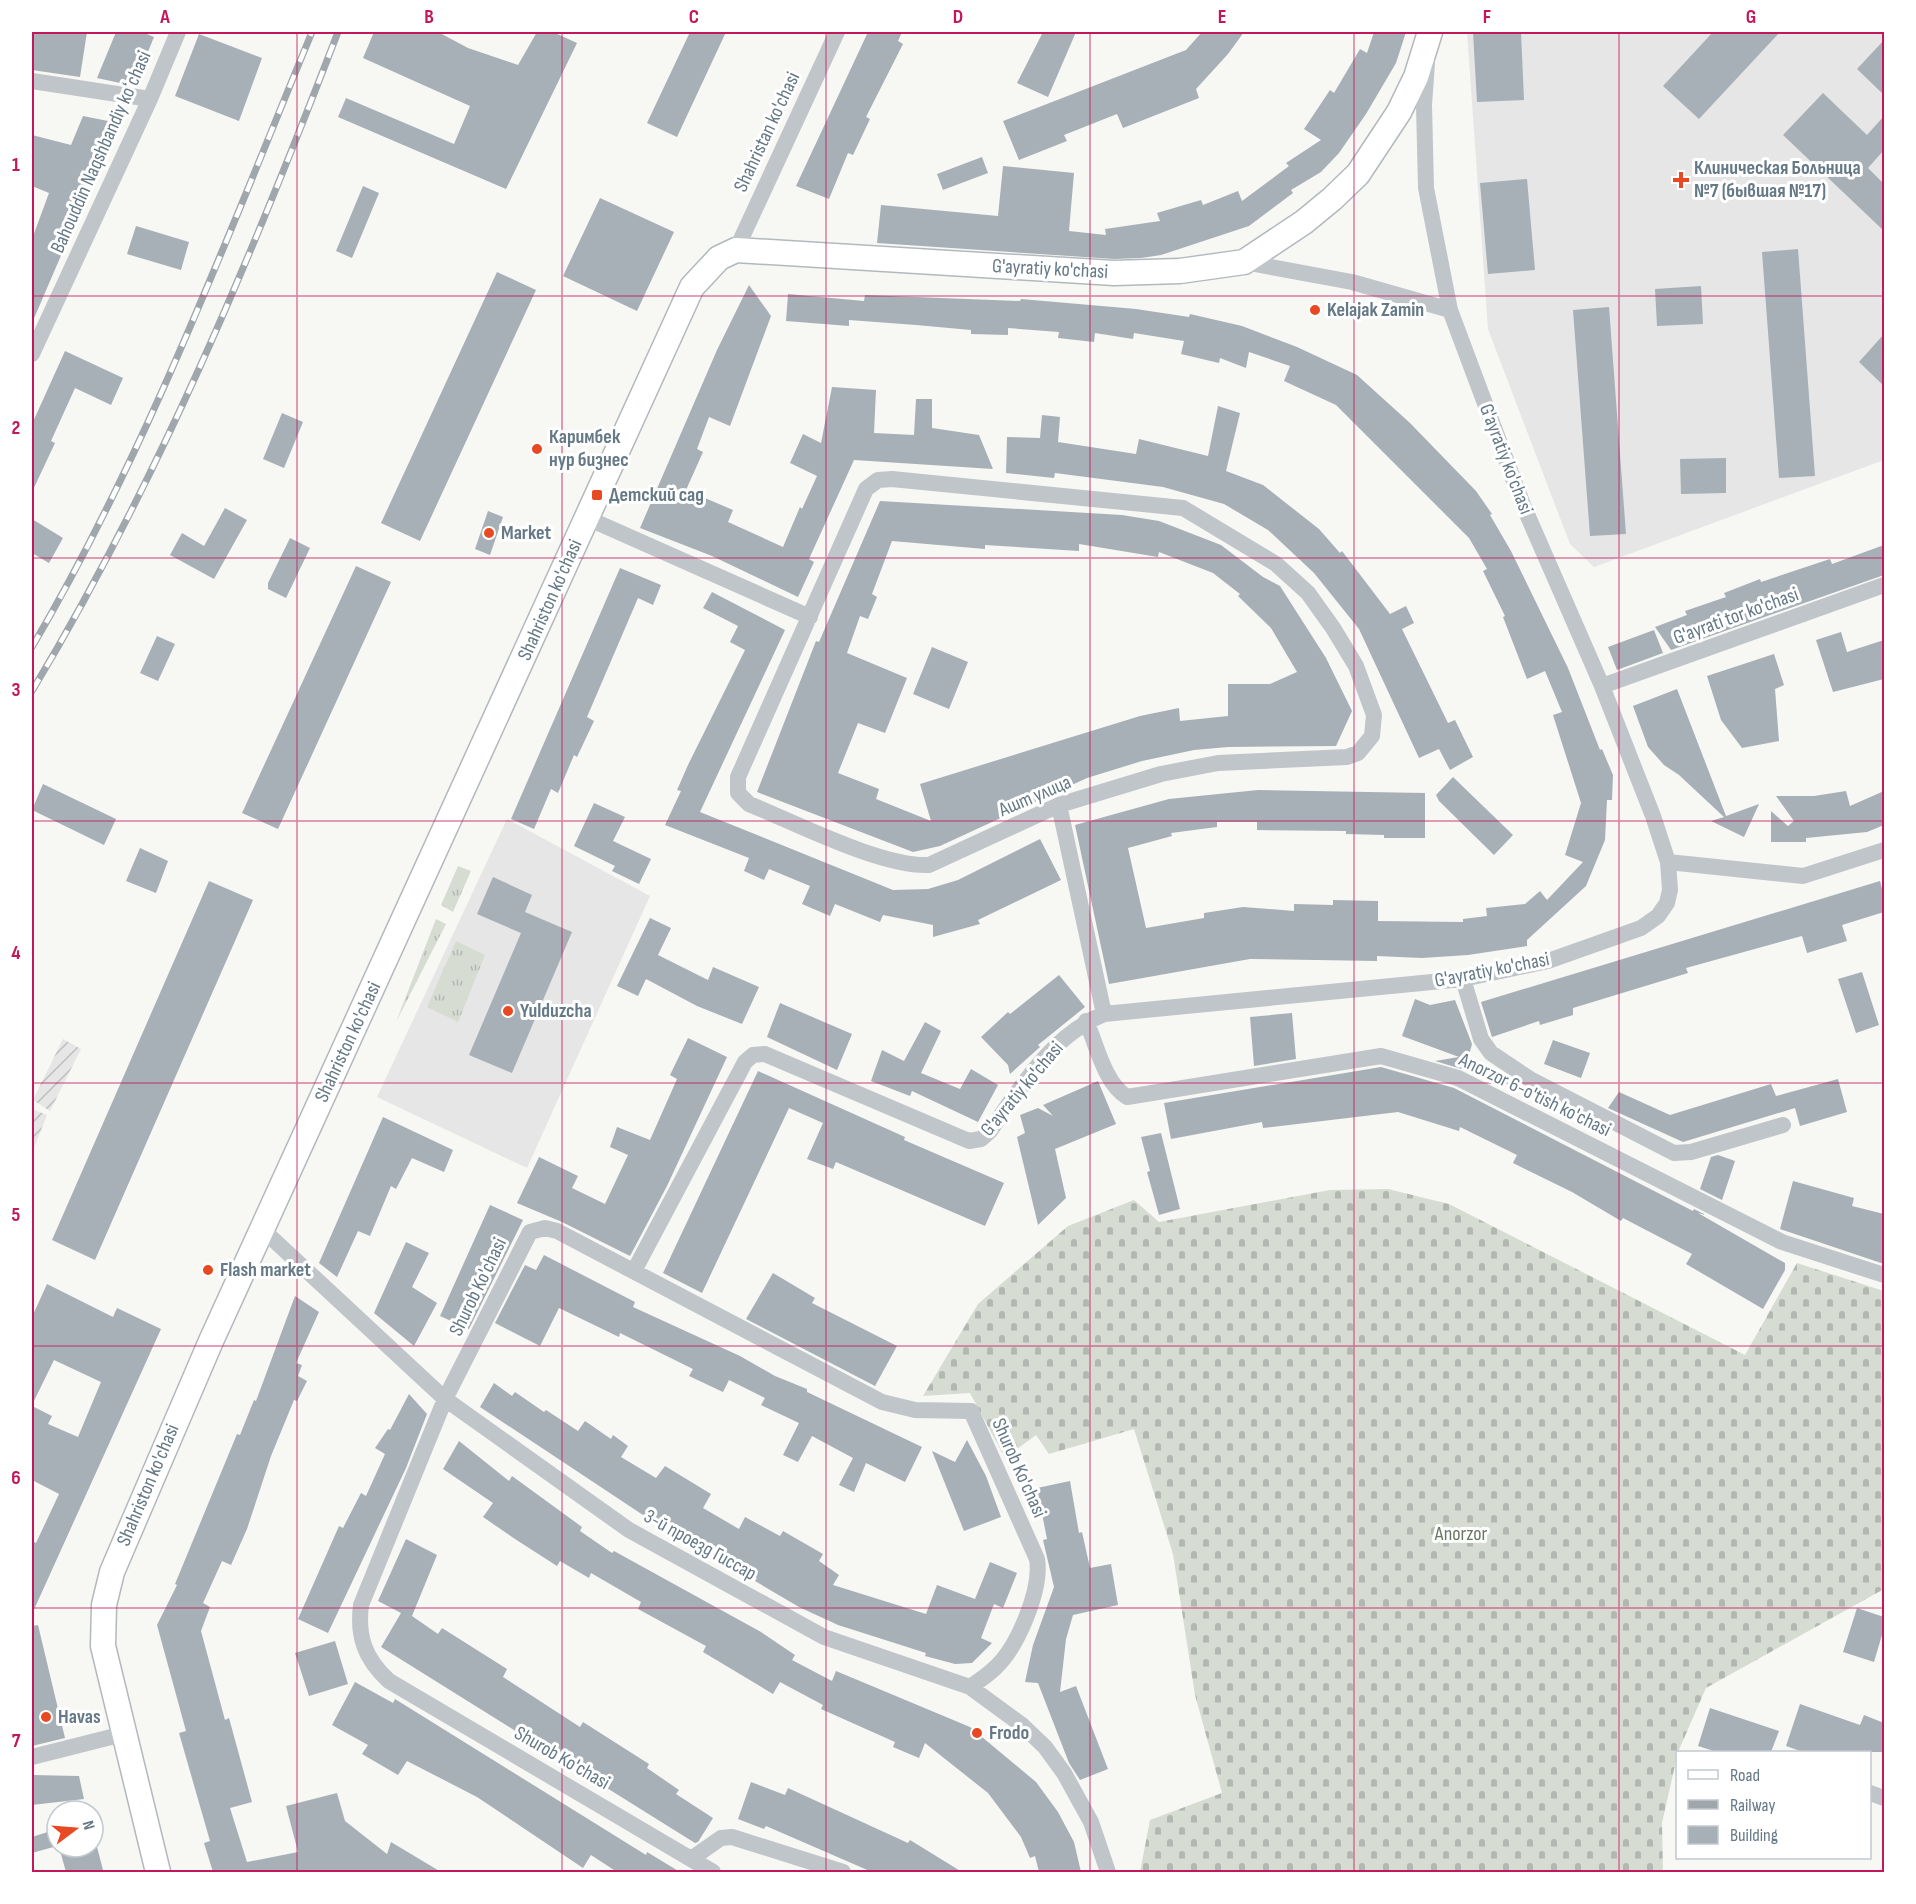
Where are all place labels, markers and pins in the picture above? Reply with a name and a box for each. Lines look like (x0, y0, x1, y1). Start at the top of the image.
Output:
place label: Клиническая Больница №7 (бывшая №17) (1694, 156, 1861, 203)
marker: Клиническая Больница №7 (бывшая №17) (1672, 171, 1690, 189)
place label: Kelajak Zamin (1327, 298, 1424, 322)
marker: Kelajak Zamin (1308, 303, 1322, 317)
place label: Каримбек нур бизнес (549, 425, 629, 472)
marker: Каримбек нур бизнес (530, 442, 544, 456)
place label: Детский сад (609, 483, 704, 507)
marker: Детский сад (590, 488, 604, 502)
place label: Market (501, 521, 552, 545)
marker: Market (482, 526, 496, 540)
place label: Yulduzcha (520, 999, 592, 1023)
marker: Yulduzcha (501, 1004, 515, 1018)
place label: Flash market (220, 1258, 311, 1282)
marker: Flash market (201, 1263, 215, 1277)
place label: Havas (58, 1705, 101, 1729)
marker: Havas (39, 1710, 53, 1724)
place label: Frodo (989, 1721, 1029, 1745)
marker: Frodo (970, 1726, 984, 1740)

